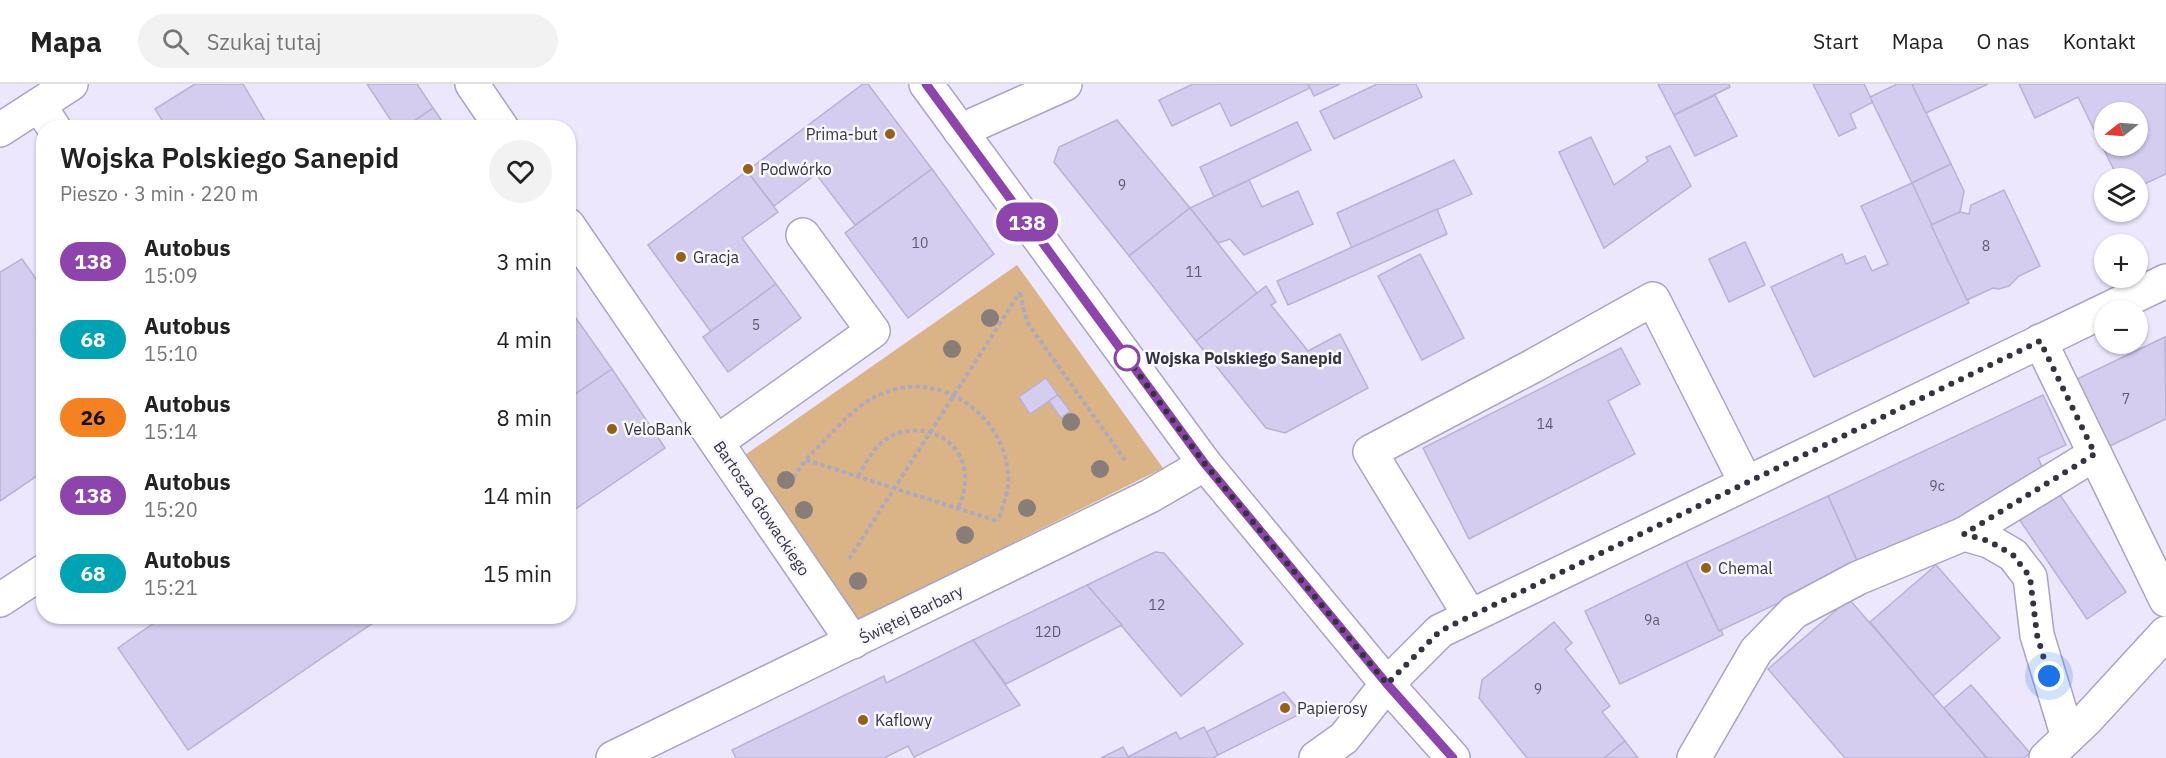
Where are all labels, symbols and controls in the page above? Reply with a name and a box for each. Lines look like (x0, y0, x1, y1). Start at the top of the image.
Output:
search box (138, 14, 558, 68)
text: Mapa (30, 23, 102, 60)
icon: search (159, 25, 192, 58)
text: Szukaj tutaj (207, 27, 321, 56)
text: Start (1813, 27, 1859, 55)
text: Mapa (1892, 27, 1944, 55)
text: O nas (1977, 27, 2030, 55)
text: Kontakt (2063, 27, 2136, 55)
north arrow (2094, 102, 2148, 156)
map controls (2094, 102, 2148, 354)
place label: Prima-but (806, 124, 878, 144)
marker: Prima-but (883, 127, 897, 141)
text: Wojska Polskiego Sanepid (60, 139, 399, 176)
button: heart (489, 140, 552, 203)
place label: Podwórko (760, 159, 832, 179)
marker: Podwórko (741, 162, 755, 176)
button: layers (2094, 168, 2148, 222)
house number: 9 (1118, 176, 1126, 194)
text: Pieszo · 3 min · 220 m (60, 180, 259, 207)
line badge: 138 (992, 202, 1062, 242)
text: 138 (1008, 208, 1046, 236)
text: Autobus (144, 233, 231, 262)
house number: 10 (912, 234, 928, 252)
button: + (2094, 234, 2148, 288)
house number: 8 (1982, 237, 1990, 255)
text: 138 (74, 247, 112, 275)
text: 3 min (496, 247, 552, 276)
place label: Gracja (693, 247, 740, 267)
marker: Gracja (674, 250, 688, 264)
text: 15:09 (144, 262, 198, 289)
house number: 11 (1186, 263, 1202, 281)
button: − (2094, 300, 2148, 354)
text: Autobus (144, 311, 231, 340)
house number: 5 (752, 316, 760, 334)
text: 68 (80, 325, 106, 353)
text: 4 min (496, 325, 552, 354)
text: 15:10 (144, 340, 198, 367)
marker: Wojska Polskiego Sanepid (1114, 345, 1140, 371)
place label: Wojska Polskiego Sanepid (1145, 348, 1342, 368)
text: Autobus (144, 389, 231, 418)
house number: 7 (2122, 390, 2130, 408)
text: 26 (80, 403, 106, 431)
text: 8 min (496, 403, 552, 432)
house number: 14 (1537, 415, 1553, 433)
text: 15:14 (144, 418, 198, 445)
place label: VeloBank (624, 419, 692, 439)
marker: VeloBank (605, 422, 619, 436)
street label: Bartosza Głowackiego (709, 437, 815, 579)
text: Autobus (144, 467, 231, 496)
house number: 9c (1929, 477, 1945, 495)
text: 138 (74, 481, 112, 509)
text: 14 min (483, 481, 552, 510)
text: 15:20 (144, 496, 198, 523)
text: Autobus (144, 545, 231, 574)
place label: Chemal (1718, 558, 1773, 578)
text: 68 (80, 559, 106, 587)
text: 15 min (483, 559, 552, 588)
marker: Chemal (1699, 561, 1713, 575)
text: 15:21 (144, 574, 198, 601)
street label: Świętej Barbary (855, 579, 966, 648)
house number: 12 (1149, 596, 1165, 614)
house number: 9a (1644, 611, 1660, 629)
house number: 12D (1035, 623, 1061, 641)
your location (2034, 661, 2064, 691)
house number: 9 (1534, 680, 1542, 698)
place label: Papierosy (1297, 698, 1367, 718)
marker: Papierosy (1278, 701, 1292, 715)
place label: Kaflowy (875, 710, 932, 730)
marker: Kaflowy (856, 713, 870, 727)

